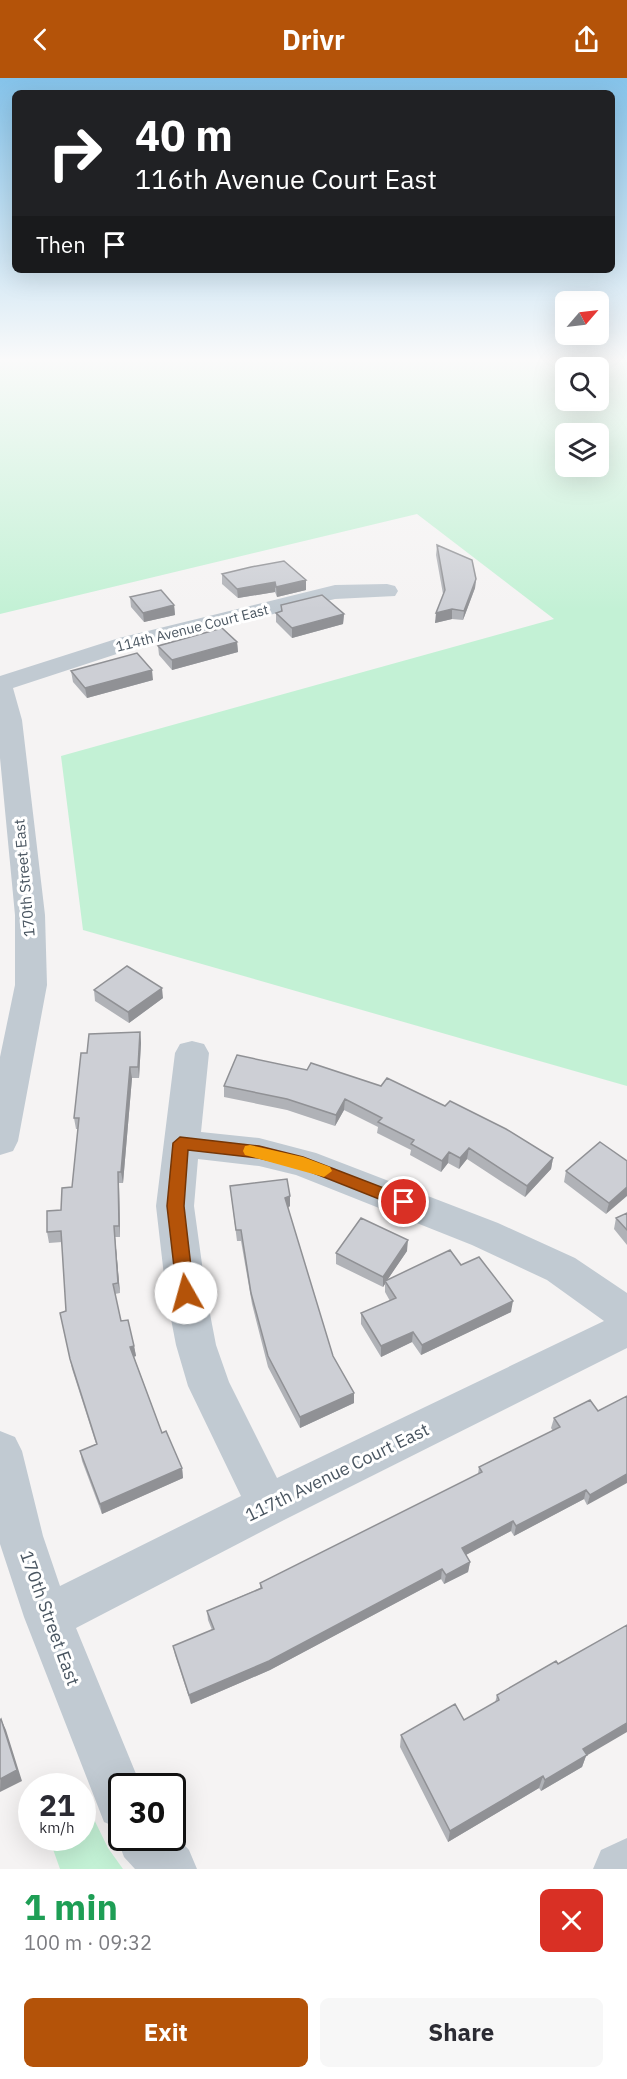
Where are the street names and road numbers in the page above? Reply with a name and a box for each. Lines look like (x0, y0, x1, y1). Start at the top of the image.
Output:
street label: 114th Avenue Court East (114, 600, 270, 656)
street label: 170th Street East (9, 818, 39, 938)
street label: 117th Avenue Court East (241, 1418, 433, 1526)
street label: 170th Street East (15, 1547, 85, 1689)

